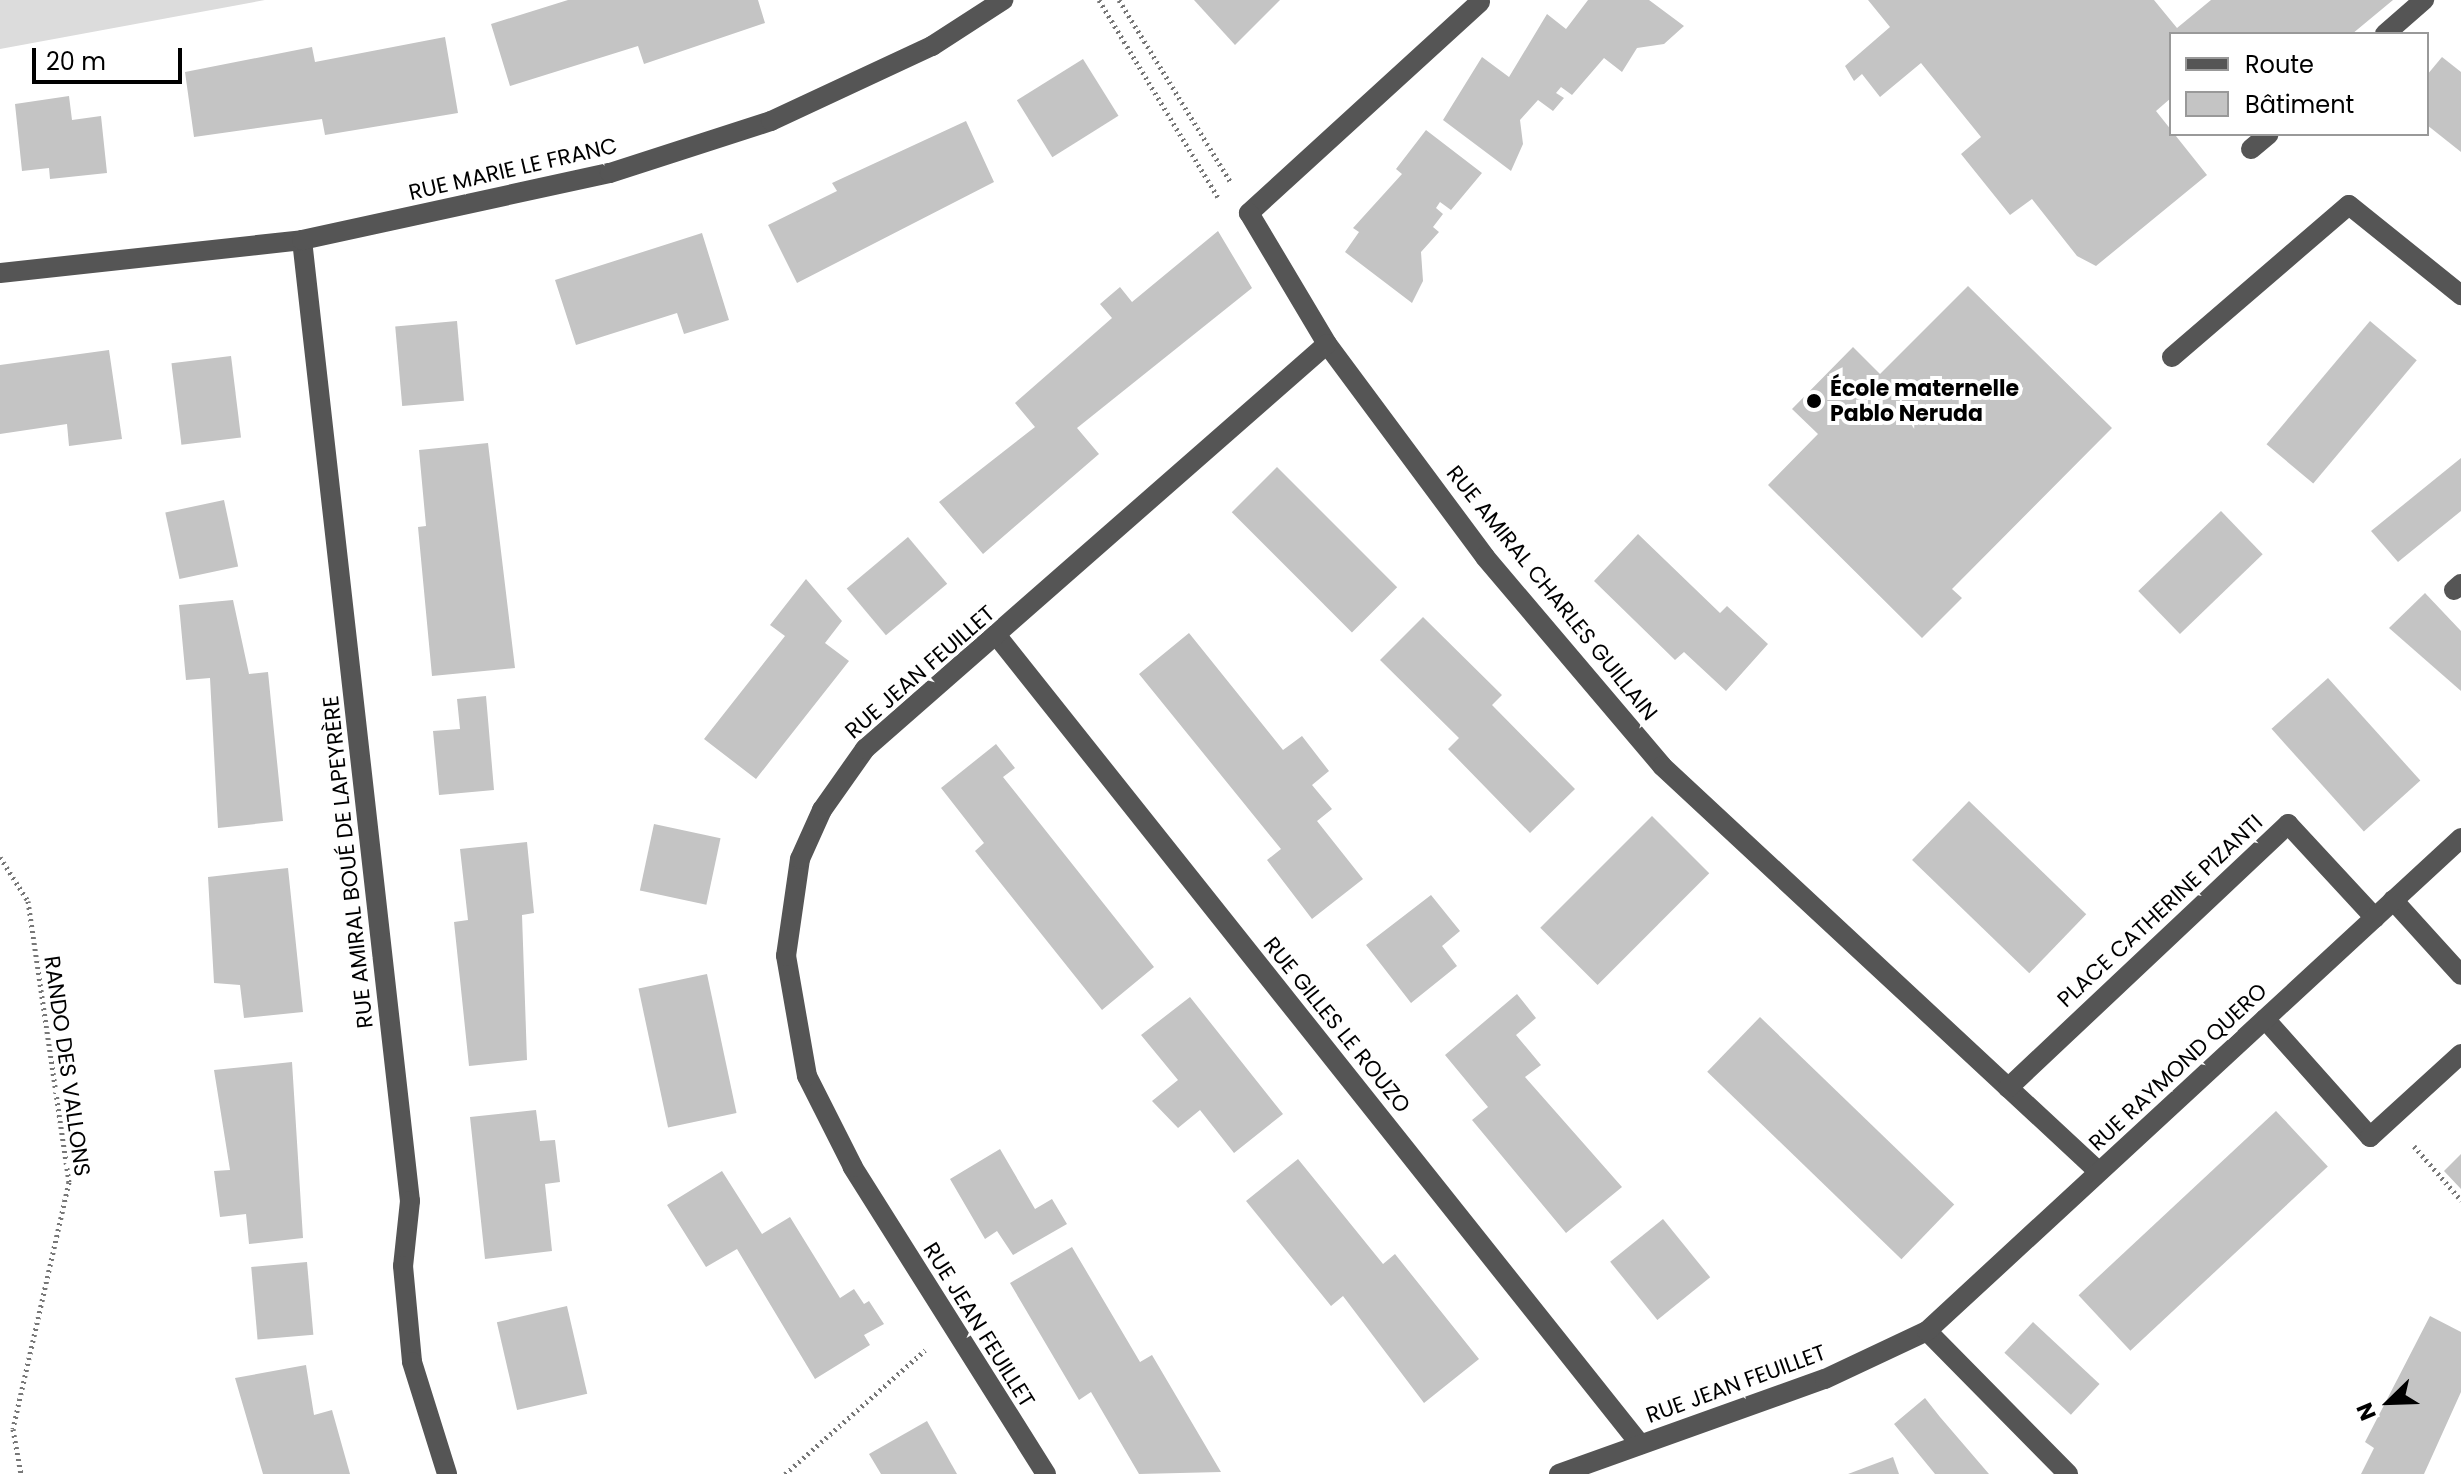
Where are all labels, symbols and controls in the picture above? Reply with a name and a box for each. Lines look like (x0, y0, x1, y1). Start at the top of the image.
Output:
scale bar (36, 32, 186, 82)
legend (2169, 32, 2429, 136)
text: 20 m (46, 45, 106, 78)
text: Route (2245, 48, 2314, 81)
text: Bâtiment (2245, 88, 2354, 121)
street label: RUE MARIE LE FRANC (406, 132, 620, 206)
place label: École maternelle Pablo Neruda (1830, 375, 2019, 426)
marker: École maternelle Pablo Neruda (1805, 392, 1823, 410)
street label: RUE AMIRAL CHARLES GUILLAIN (1441, 460, 1663, 726)
street label: RUE JEAN FEUILLET (840, 600, 1000, 744)
street label: RUE AMIRAL BOUÉ DE LAPEYRÈRE (317, 694, 379, 1030)
street label: PLACE CATHERINE PIZANTI (2052, 809, 2268, 1013)
street label: RUE GILLES LE ROUZO (1258, 932, 1416, 1118)
street label: RANDO DES VALLONS (38, 954, 96, 1178)
street label: RUE RAYMOND QUERO (2084, 978, 2272, 1156)
street label: RUE JEAN FEUILLET (918, 1238, 1040, 1412)
street label: RUE JEAN FEUILLET (1643, 1339, 1829, 1429)
north arrow (2349, 1362, 2429, 1442)
text: N (2349, 1398, 2384, 1425)

